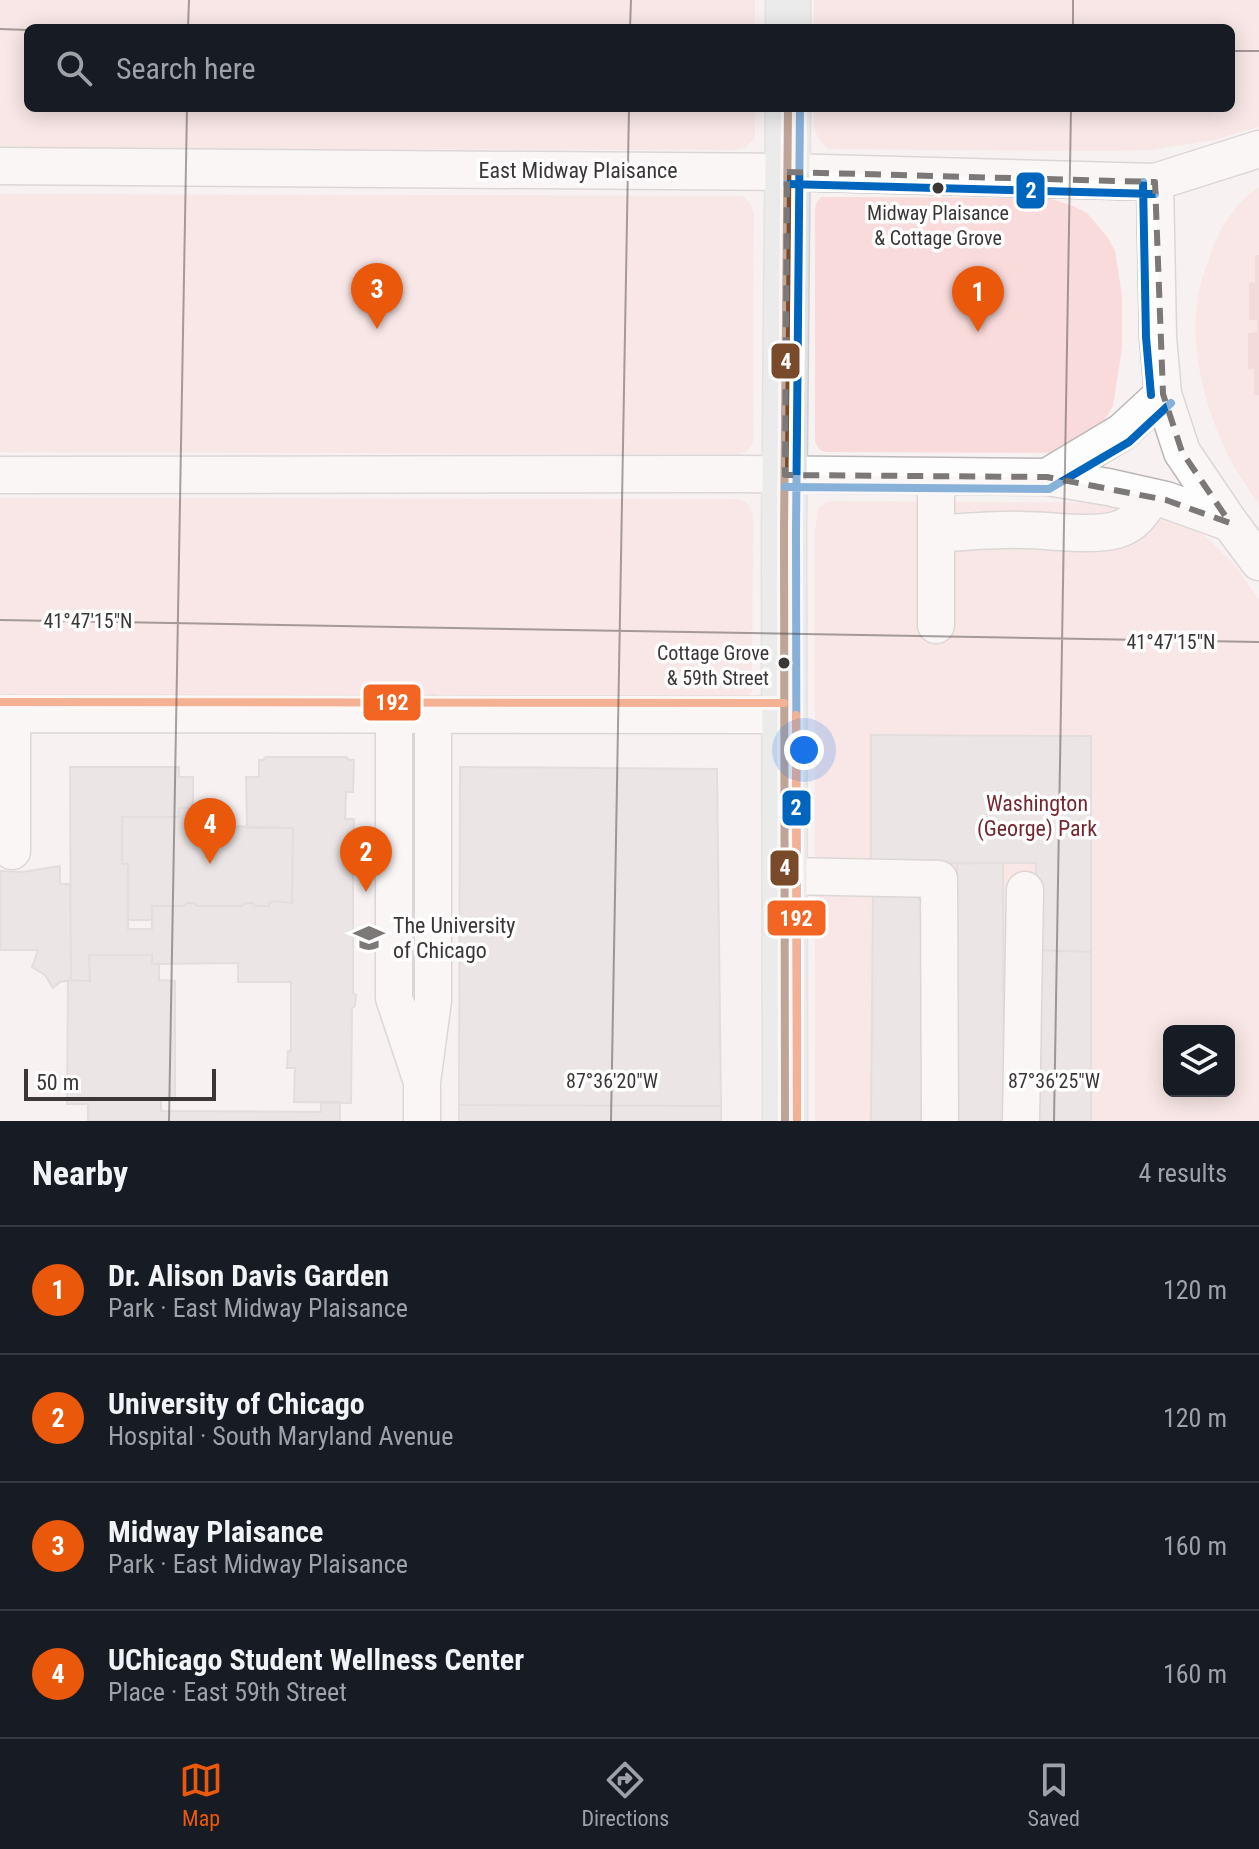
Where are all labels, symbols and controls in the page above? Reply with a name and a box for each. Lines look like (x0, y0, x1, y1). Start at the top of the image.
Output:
search box (24, 24, 1235, 112)
icon: search (52, 46, 96, 90)
text: Search here (116, 51, 256, 86)
street label: East Midway Plaisance (478, 158, 678, 183)
line badge: 2 (1015, 171, 1046, 210)
text: 2 (1025, 178, 1037, 203)
marker: Midway Plaisance & Cottage Grove (930, 180, 946, 196)
place label: Midway Plaisance & Cottage Grove (867, 201, 1009, 250)
pin: 3 (351, 263, 403, 329)
pin: 1 (952, 266, 1004, 332)
line badge: 4 (770, 342, 801, 380)
text: 4 (780, 349, 792, 374)
text: 41°47'15"N (43, 609, 133, 633)
text: 41°47'15"N (1126, 630, 1216, 654)
place label: Cottage Grove & 59th Street (657, 641, 769, 690)
marker: Cottage Grove & 59th Street (776, 655, 792, 671)
line badge: 192 (362, 683, 422, 722)
text: 192 (375, 690, 409, 715)
your location (784, 730, 824, 770)
line badge: 2 (781, 789, 812, 827)
park label: Washington (George) Park (977, 791, 1097, 842)
text: 2 (790, 795, 802, 820)
pin: 4 (184, 798, 236, 864)
pin: 2 (340, 826, 392, 892)
line badge: 4 (769, 849, 800, 887)
text: 4 (779, 855, 791, 880)
line badge: 192 (766, 899, 827, 937)
text: 192 (779, 906, 813, 931)
place label: The University of Chicago (393, 913, 516, 963)
school or university icon: The University of Chicago (352, 921, 386, 955)
map controls (1163, 1025, 1235, 1097)
button: layers (1163, 1025, 1235, 1097)
scale bar (24, 1065, 216, 1101)
text: 87°36'20"W (566, 1069, 658, 1093)
text: 87°36'25"W (1008, 1069, 1100, 1093)
text: 50 m (36, 1070, 79, 1095)
text: Nearby (32, 1153, 128, 1193)
text: 4 results (1138, 1158, 1227, 1188)
text: Dr. Alison Davis Garden (108, 1258, 389, 1293)
text: 1 (51, 1275, 65, 1305)
text: 120 m (1163, 1275, 1227, 1305)
text: Park · East Midway Plaisance (108, 1293, 408, 1323)
text: University of Chicago (108, 1386, 365, 1421)
text: 2 (51, 1403, 65, 1433)
text: 120 m (1163, 1403, 1227, 1433)
text: Hospital · South Maryland Avenue (108, 1421, 453, 1451)
text: Midway Plaisance (108, 1514, 323, 1549)
text: 3 (51, 1531, 65, 1561)
text: 160 m (1163, 1531, 1227, 1561)
text: Park · East Midway Plaisance (108, 1549, 408, 1579)
text: UChicago Student Wellness Center (108, 1642, 524, 1677)
text: 4 (51, 1659, 65, 1689)
text: 160 m (1163, 1659, 1227, 1689)
text: Place · East 59th Street (108, 1677, 347, 1707)
tab: Map (179, 1758, 223, 1831)
tab: Directions (581, 1758, 669, 1831)
tab: Saved (1028, 1758, 1080, 1831)

